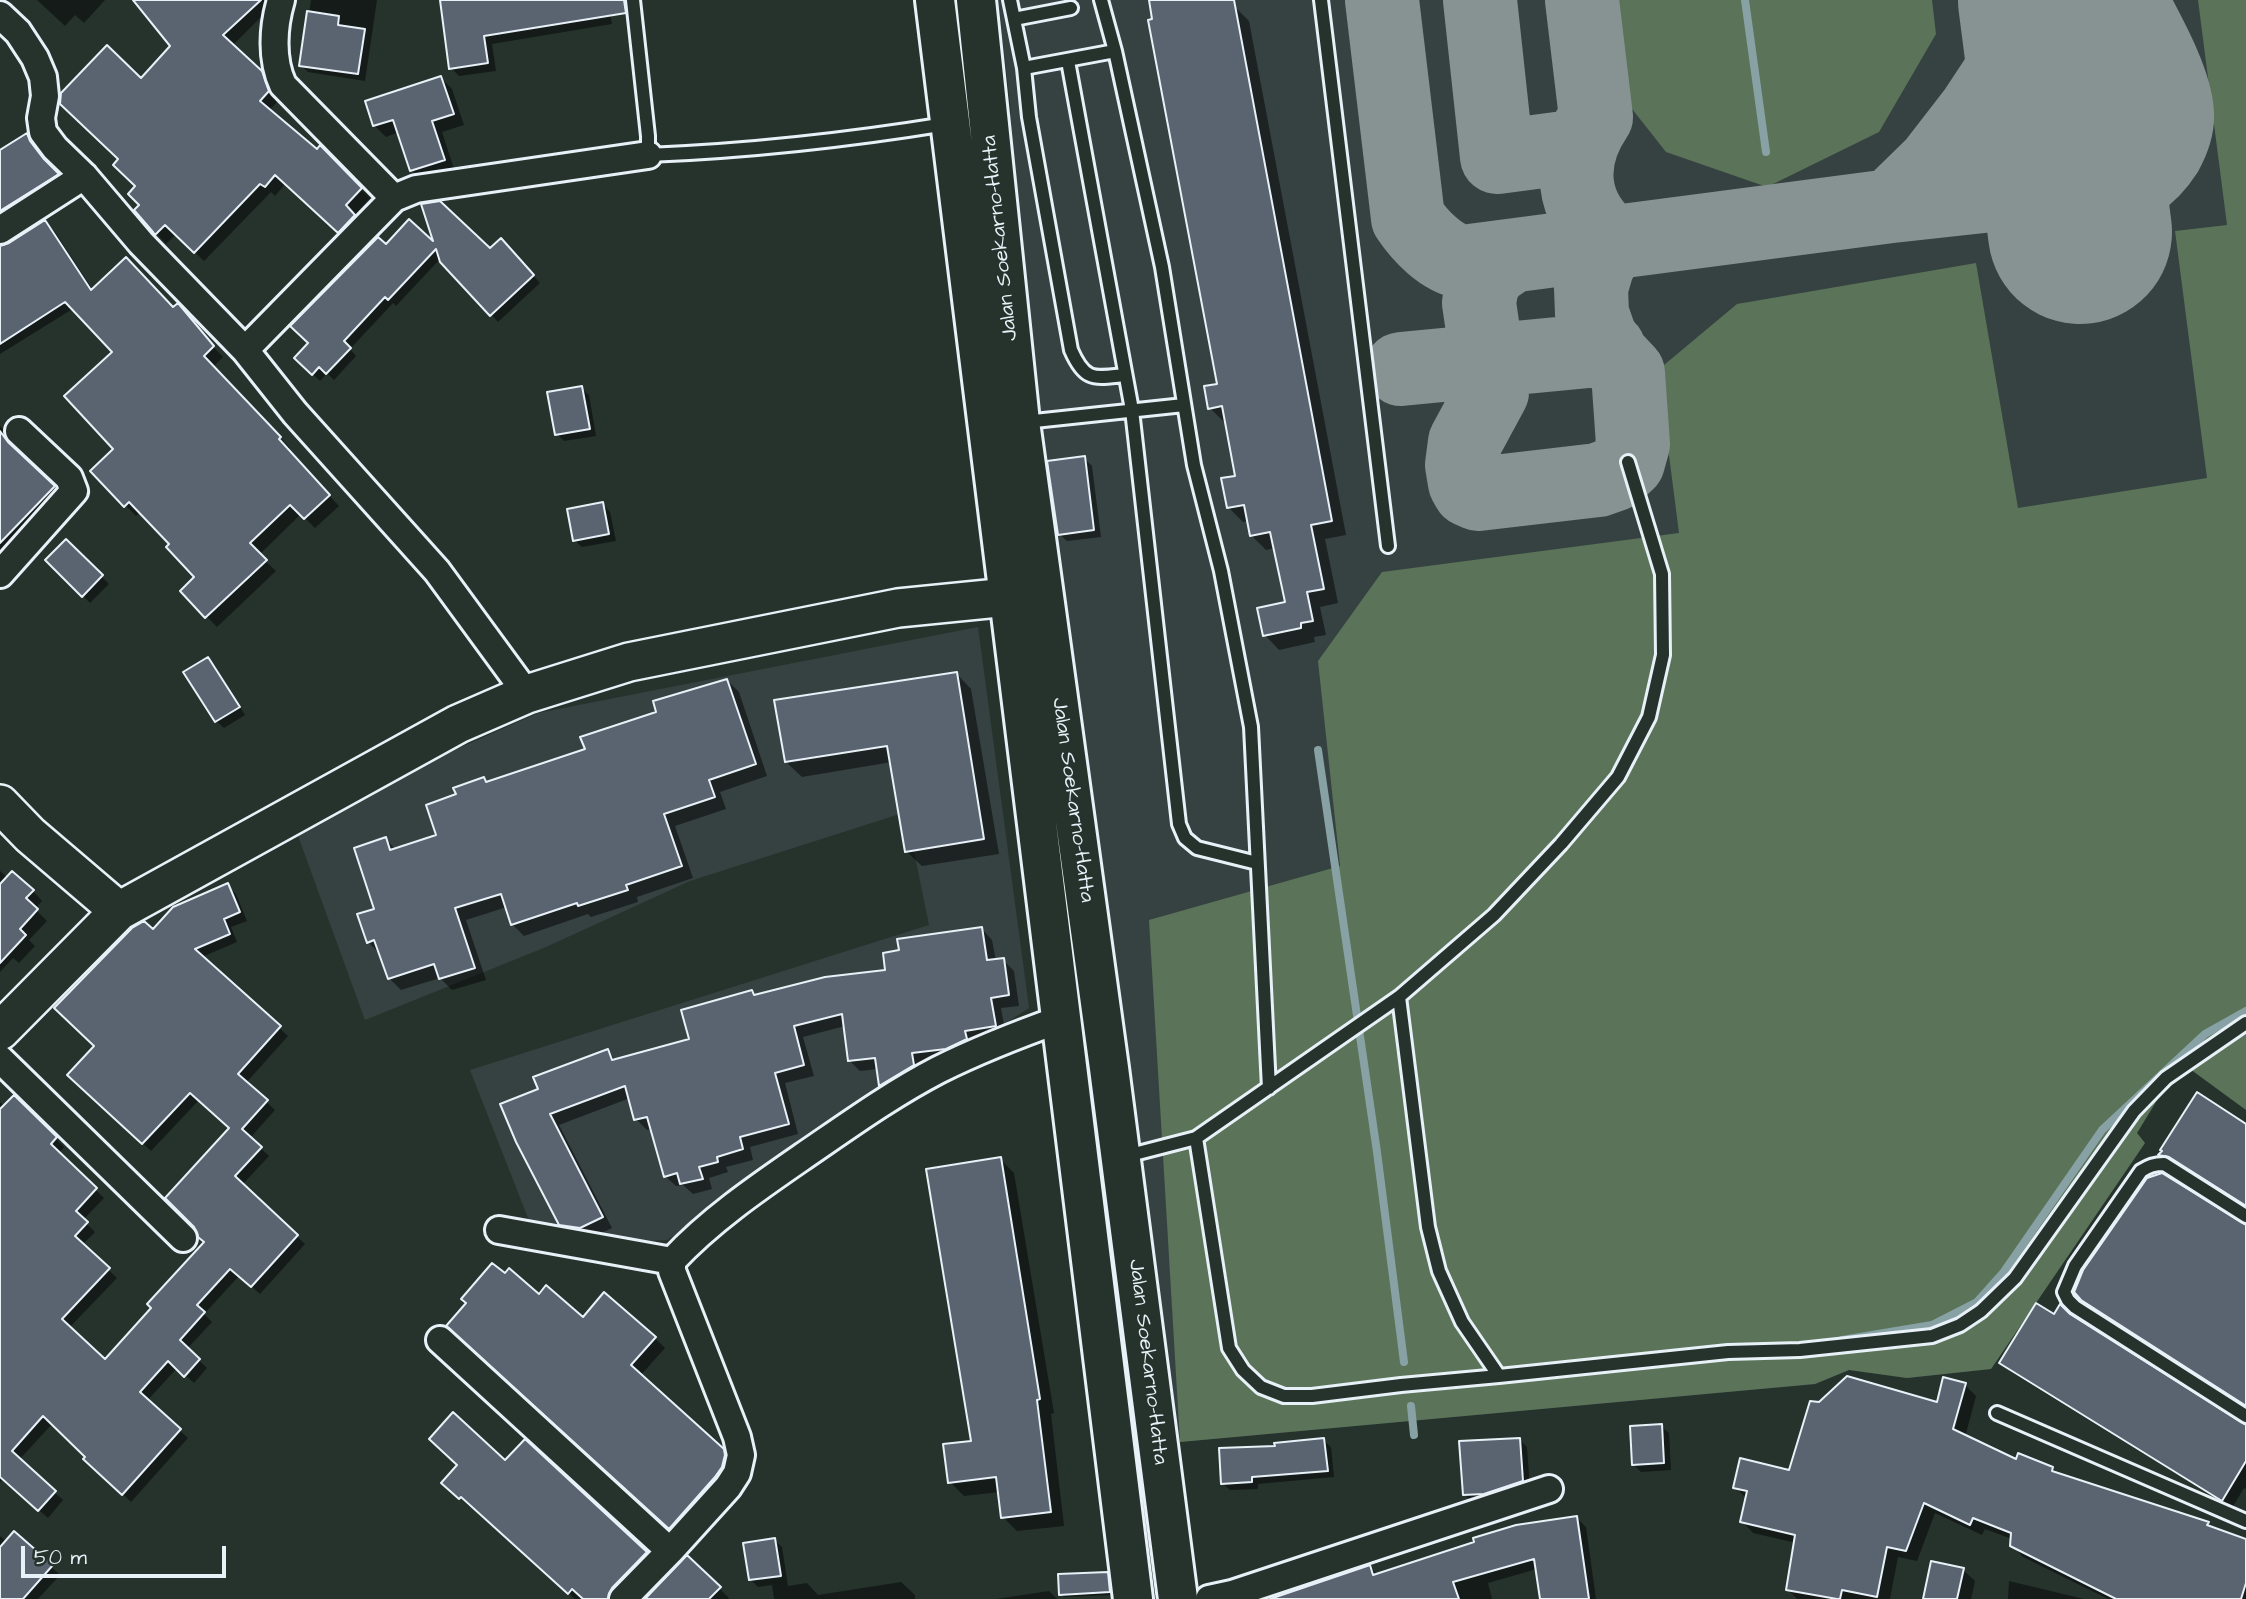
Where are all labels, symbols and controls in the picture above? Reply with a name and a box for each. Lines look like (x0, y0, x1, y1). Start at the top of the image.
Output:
street label: Jalan Soekarno-Hatta (978, 134, 1024, 342)
street label: Jalan Soekarno-Hatta (1045, 696, 1099, 904)
street label: Jalan Soekarno-Hatta (1122, 1258, 1172, 1466)
scale bar (24, 1532, 229, 1576)
text: 50 m (34, 1543, 87, 1572)

